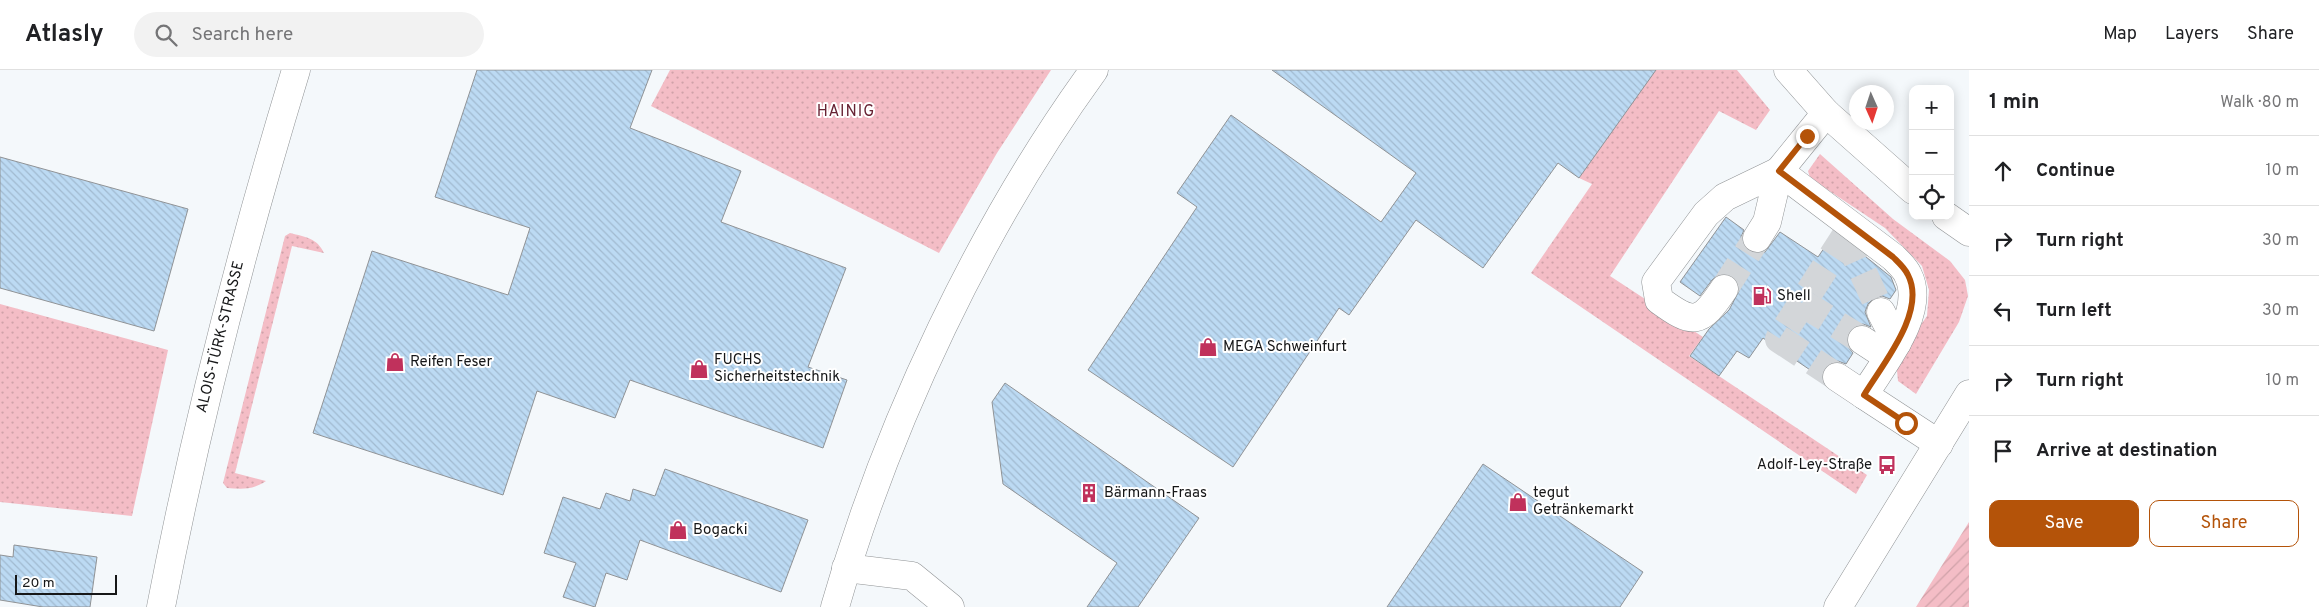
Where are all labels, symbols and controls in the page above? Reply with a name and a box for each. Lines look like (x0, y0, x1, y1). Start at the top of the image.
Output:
search box (134, 12, 484, 57)
text: Atlasly (25, 20, 104, 50)
icon: search (152, 21, 180, 49)
text: Search here (192, 23, 293, 47)
text: Map (2103, 23, 2137, 46)
text: Layers (2165, 23, 2219, 46)
text: Share (2247, 23, 2294, 46)
north arrow (1849, 85, 1894, 130)
map controls (1909, 85, 1954, 220)
button: + (1909, 85, 1954, 130)
text: 1 min (1989, 89, 2039, 116)
text: Walk · 80 m (2220, 93, 2299, 113)
district label: HAINIG (817, 102, 875, 122)
route end (1796, 125, 1819, 148)
button: − (1909, 130, 1954, 175)
icon: ahead (1989, 157, 2017, 185)
text: Continue (2036, 159, 2115, 183)
text: 10 m (2265, 161, 2299, 181)
button: locate (1909, 175, 1954, 220)
icon: right (1989, 227, 2017, 255)
text: Turn right (2036, 229, 2124, 253)
text: 30 m (2262, 231, 2299, 251)
street label: ALOIS-TÜRK-STRASSE (192, 259, 249, 415)
fuel station icon: Shell (1751, 285, 1773, 307)
place label: Shell (1777, 287, 1811, 306)
icon: left (1989, 297, 2017, 325)
text: Turn left (2036, 299, 2112, 323)
text: 30 m (2262, 301, 2299, 321)
shop icon: MEGA Schweinfurt (1197, 336, 1219, 358)
place label: MEGA Schweinfurt (1223, 338, 1347, 357)
shop icon: Reifen Feser (384, 351, 406, 373)
place label: FUCHS Sicherheitstechnik (714, 351, 840, 387)
place label: Reifen Feser (410, 353, 493, 372)
shop icon: FUCHS Sicherheitstechnik (688, 358, 710, 380)
icon: right (1989, 367, 2017, 395)
text: Turn right (2036, 369, 2124, 393)
text: 10 m (2265, 371, 2299, 391)
route start (1895, 412, 1918, 435)
icon: arrive (1989, 437, 2017, 465)
text: Arrive at destination (2036, 439, 2217, 463)
bus stop icon: Adolf-Ley-Straße (1876, 454, 1898, 476)
place label: Adolf-Ley-Straße (1757, 456, 1872, 475)
building icon: Bärmann-Fraas (1078, 482, 1100, 504)
place label: Bärmann-Fraas (1104, 484, 1207, 503)
place label: tegut Getränkemarkt (1533, 484, 1634, 520)
shop icon: tegut Getränkemarkt (1507, 491, 1529, 513)
button: Save (1989, 500, 2139, 547)
button: Share (2149, 500, 2299, 547)
shop icon: Bogacki (667, 519, 689, 541)
place label: Bogacki (693, 521, 748, 540)
scale bar (15, 572, 118, 595)
text: 20 m (22, 575, 55, 592)

